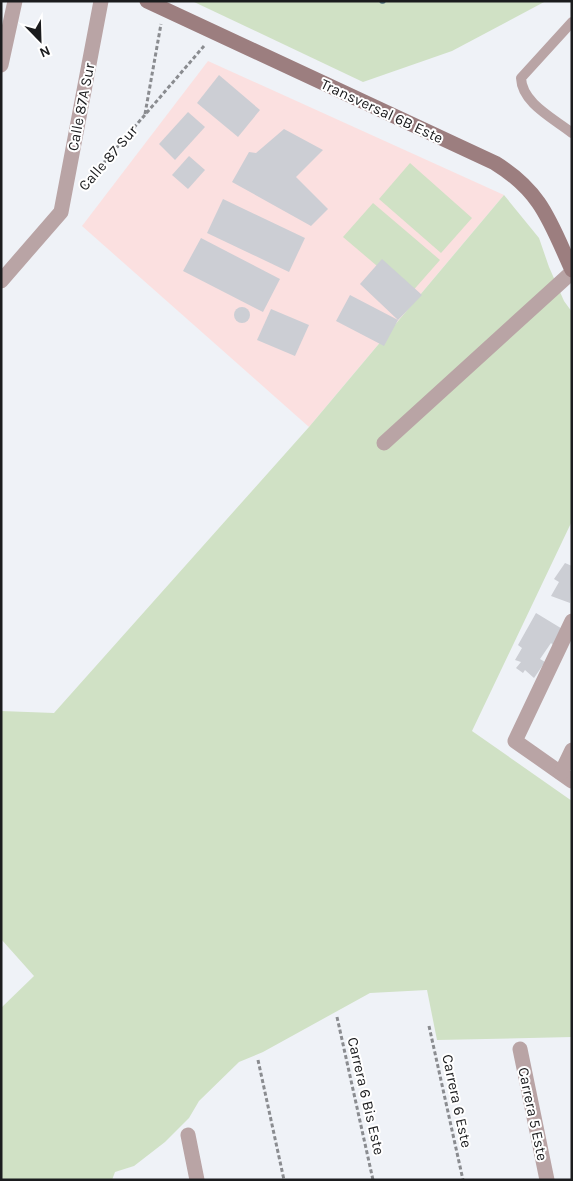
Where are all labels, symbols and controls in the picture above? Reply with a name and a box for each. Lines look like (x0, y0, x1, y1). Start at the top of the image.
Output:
north arrow (15, 15, 65, 65)
text: N (37, 42, 53, 61)
street label: Calle 87A Sur (64, 61, 98, 152)
street label: Transversal 6B Este (318, 75, 446, 147)
street label: Calle 87 Sur (75, 121, 142, 194)
street label: Carrera 6 Bis Este (344, 1035, 388, 1157)
street label: Carrera 6 Este (438, 1053, 476, 1149)
street label: Carrera 5 Este (514, 1066, 552, 1162)

